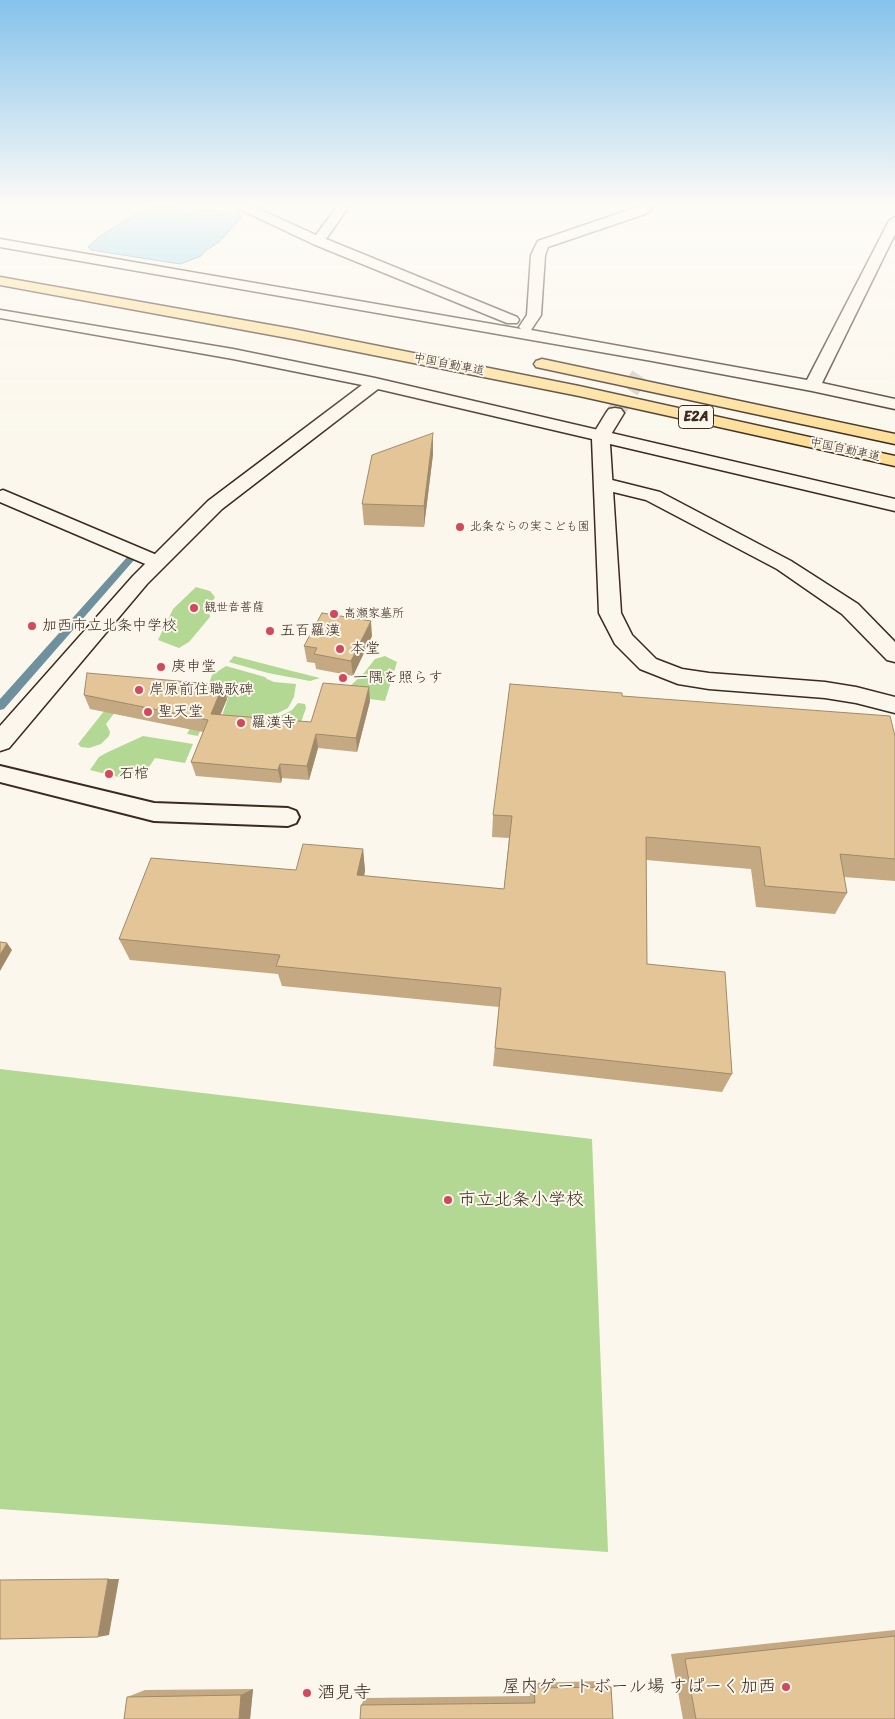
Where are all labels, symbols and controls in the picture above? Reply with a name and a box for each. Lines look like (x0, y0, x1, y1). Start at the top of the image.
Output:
street label: 中国自動車道 (412, 351, 486, 379)
road number: E2A (678, 406, 714, 428)
street label: 中国自動車道 (808, 435, 882, 465)
place label: 北条ならの実こども園 (470, 520, 590, 534)
marker: 北条ならの実こども園 (454, 521, 466, 533)
place label: 観世音菩薩 (204, 601, 264, 615)
marker: 観世音菩薩 (188, 602, 200, 614)
place label: 高瀬家墓所 (344, 607, 404, 621)
marker: 高瀬家墓所 (328, 608, 340, 620)
place label: 加西市立北条中学校 (42, 617, 177, 635)
marker: 加西市立北条中学校 (26, 620, 38, 632)
place label: 五百羅漢 (280, 622, 340, 640)
marker: 五百羅漢 (264, 625, 276, 637)
place label: 本堂 (350, 640, 380, 658)
marker: 本堂 (334, 643, 346, 655)
place label: 庚申堂 (171, 658, 216, 676)
marker: 庚申堂 (155, 661, 167, 673)
place label: 一隅を照らす (353, 669, 443, 687)
marker: 一隅を照らす (337, 672, 349, 684)
place label: 岸原前住職歌碑 (149, 681, 254, 699)
marker: 岸原前住職歌碑 (133, 684, 145, 696)
place label: 聖天堂 (158, 703, 203, 721)
marker: 聖天堂 (142, 706, 154, 718)
place label: 羅漢寺 (251, 714, 296, 732)
marker: 羅漢寺 (235, 717, 247, 729)
place label: 石棺 (119, 765, 149, 783)
marker: 石棺 (103, 768, 115, 780)
place label: 市立北条小学校 (458, 1189, 584, 1211)
marker: 市立北条小学校 (442, 1194, 454, 1206)
place label: 屋内ゲートボール場 すぱーく加西 (502, 1676, 776, 1698)
marker: 屋内ゲートボール場 すぱーく加西 (780, 1681, 792, 1693)
place label: 酒見寺 (317, 1682, 371, 1704)
marker: 酒見寺 (301, 1687, 313, 1699)

